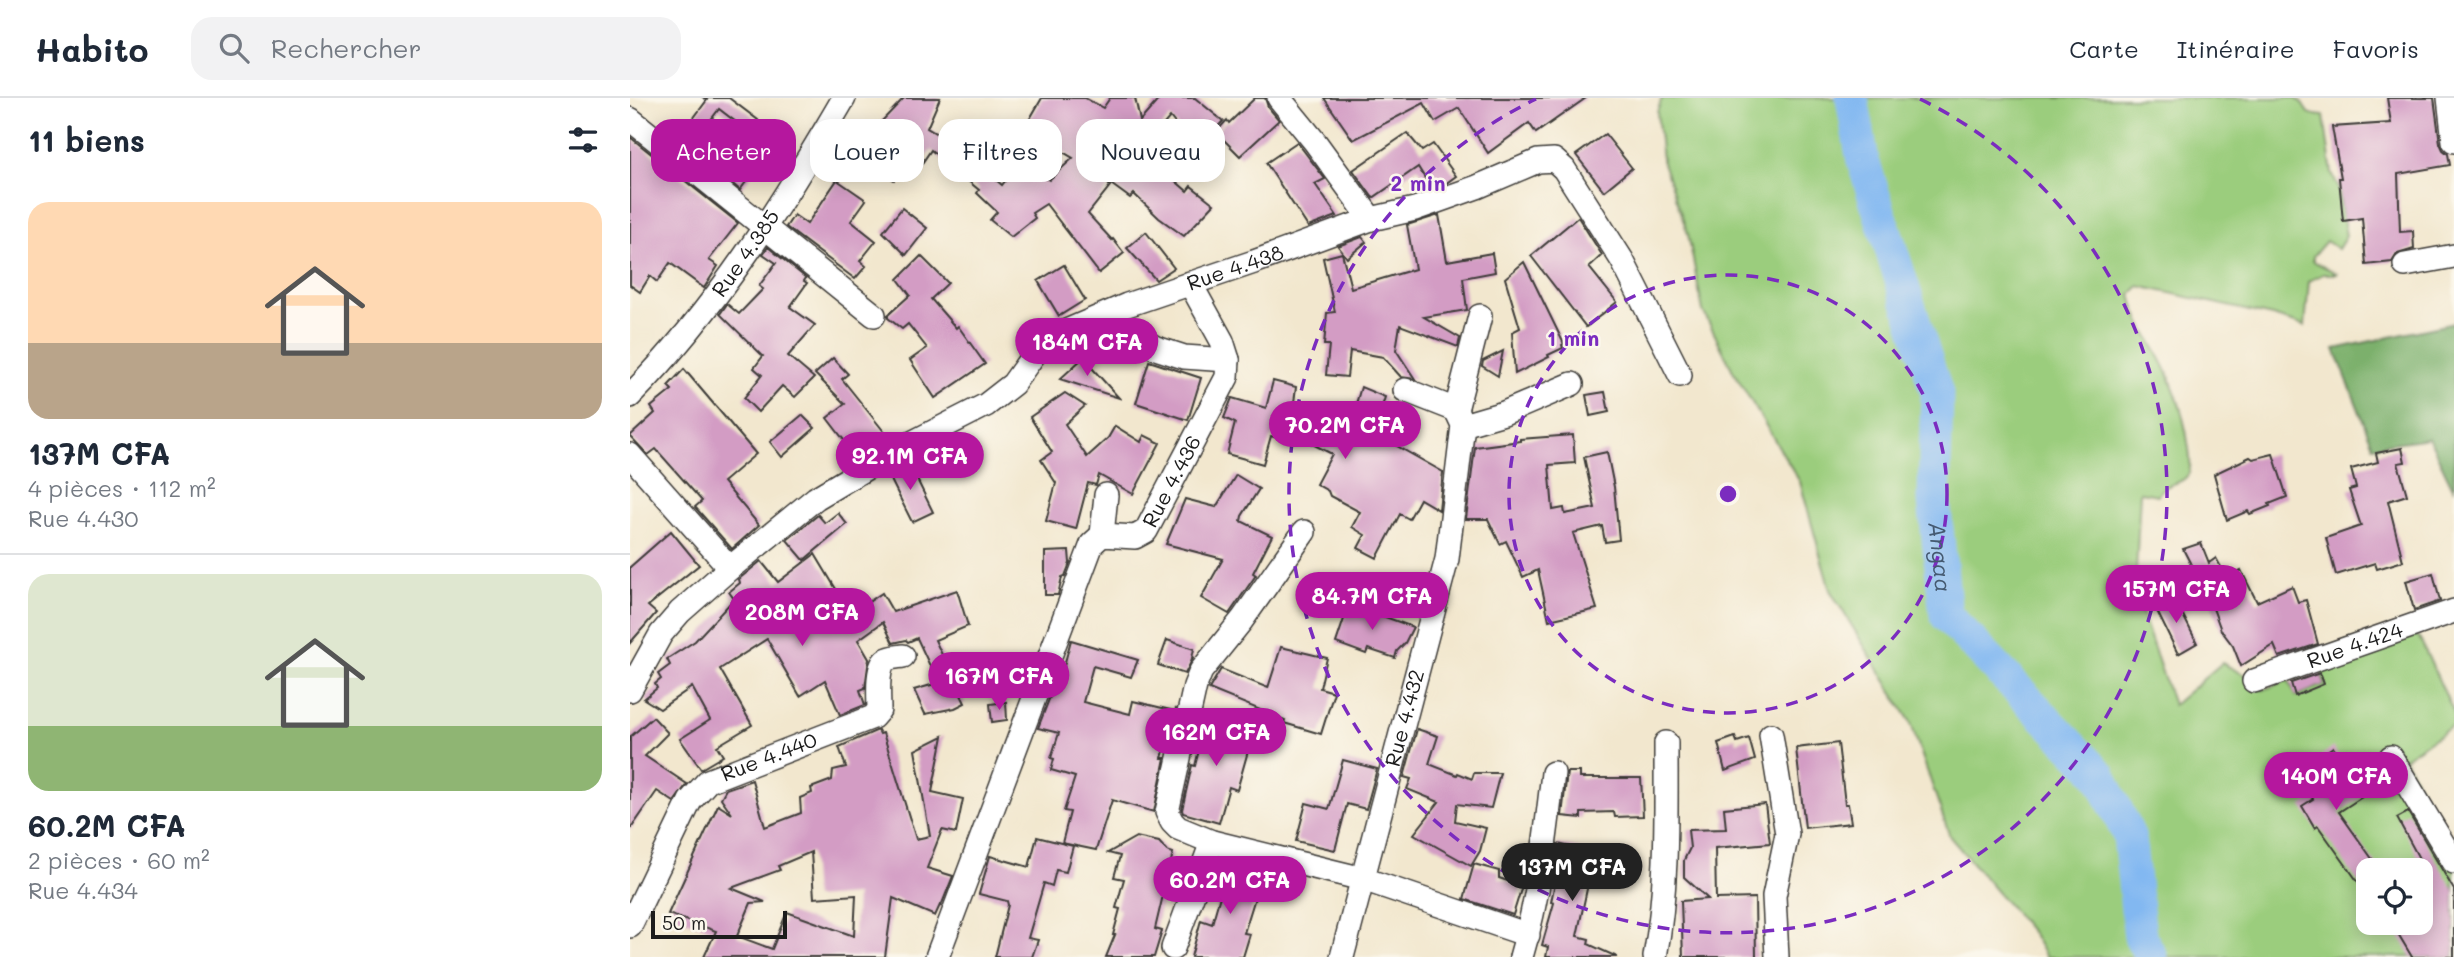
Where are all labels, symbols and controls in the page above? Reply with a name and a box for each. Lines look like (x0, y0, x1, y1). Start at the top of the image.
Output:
search box (191, 17, 681, 80)
text: Habito (35, 27, 149, 70)
icon: search (215, 29, 253, 67)
text: Rechercher (271, 31, 422, 65)
text: Carte (2069, 33, 2139, 64)
text: Itinéraire (2177, 33, 2295, 64)
text: Favoris (2333, 33, 2419, 64)
chip: Acheter (651, 119, 796, 182)
chip: Louer (810, 119, 924, 182)
chip: Filtres (938, 119, 1062, 182)
chip: Nouveau (1076, 119, 1225, 182)
text: 11 biens (28, 120, 145, 160)
icon: filters (564, 121, 602, 159)
text: 2 min (1390, 169, 1446, 196)
street label: Rue 4.385 (705, 204, 784, 302)
street label: Rue 4.438 (1183, 237, 1287, 296)
icon: home (252, 248, 378, 374)
pin: 184M CFA (1015, 318, 1159, 378)
text: 1 min (1547, 324, 1599, 351)
text: 184M CFA (1031, 326, 1143, 356)
pin: 70.2M CFA (1265, 402, 1425, 461)
text: 70.2M CFA (1285, 409, 1405, 439)
street label: Rue 4.436 (1135, 430, 1206, 532)
pin: 92.1M CFA (830, 432, 990, 492)
text: 137M CFA (28, 433, 170, 473)
text: 92.1M CFA (852, 440, 968, 470)
text: 4 pièces · 112 m² (28, 473, 216, 503)
centre of rings (1716, 482, 1740, 506)
text: Rue 4.430 (28, 503, 138, 533)
water label: Angaa (1922, 520, 1960, 594)
pin: 157M CFA (2104, 566, 2248, 625)
pin: 84.7M CFA (1292, 573, 1452, 632)
text: 157M CFA (2122, 573, 2230, 603)
text: 84.7M CFA (1311, 580, 1433, 610)
pin: 208M CFA (730, 588, 874, 648)
text: 208M CFA (745, 596, 859, 626)
street label: Rue 4.424 (2303, 615, 2407, 673)
icon: home (252, 620, 378, 746)
pin: 167M CFA (927, 652, 1071, 712)
text: 167M CFA (944, 660, 1054, 690)
street label: Rue 4.432 (1378, 666, 1429, 769)
pin: 162M CFA (1144, 708, 1288, 768)
text: 162M CFA (1161, 716, 1271, 746)
street label: Rue 4.440 (717, 725, 820, 787)
pin: 140M CFA (2264, 752, 2408, 812)
text: 140M CFA (2280, 760, 2392, 790)
text: 60.2M CFA (28, 805, 186, 845)
pin: 137M CFA (1500, 844, 1644, 903)
text: 2 pièces · 60 m² (28, 845, 210, 875)
text: 137M CFA (1517, 851, 1627, 881)
pin: 60.2M CFA (1150, 856, 1310, 916)
map controls (2356, 858, 2433, 935)
button: locate (2356, 858, 2433, 935)
text: 60.2M CFA (1169, 864, 1291, 894)
text: Rue 4.434 (28, 875, 138, 905)
scale bar (651, 908, 788, 940)
text: 50 m (662, 910, 706, 935)

